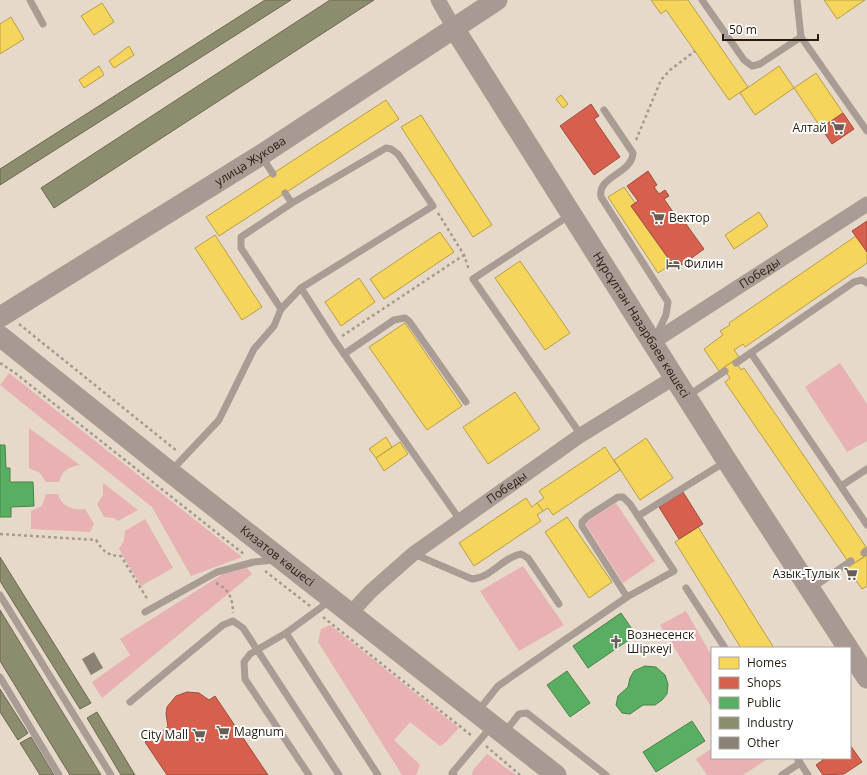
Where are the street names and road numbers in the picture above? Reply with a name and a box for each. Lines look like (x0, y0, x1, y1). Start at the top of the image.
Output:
street label: улица Жукова (212, 132, 289, 190)
street label: Нұрсұлтан Назарбаев көшесі (589, 248, 694, 401)
street label: Победы (736, 253, 783, 292)
street label: Победы (483, 467, 530, 507)
street label: Кизатов көшесі (237, 521, 318, 590)

